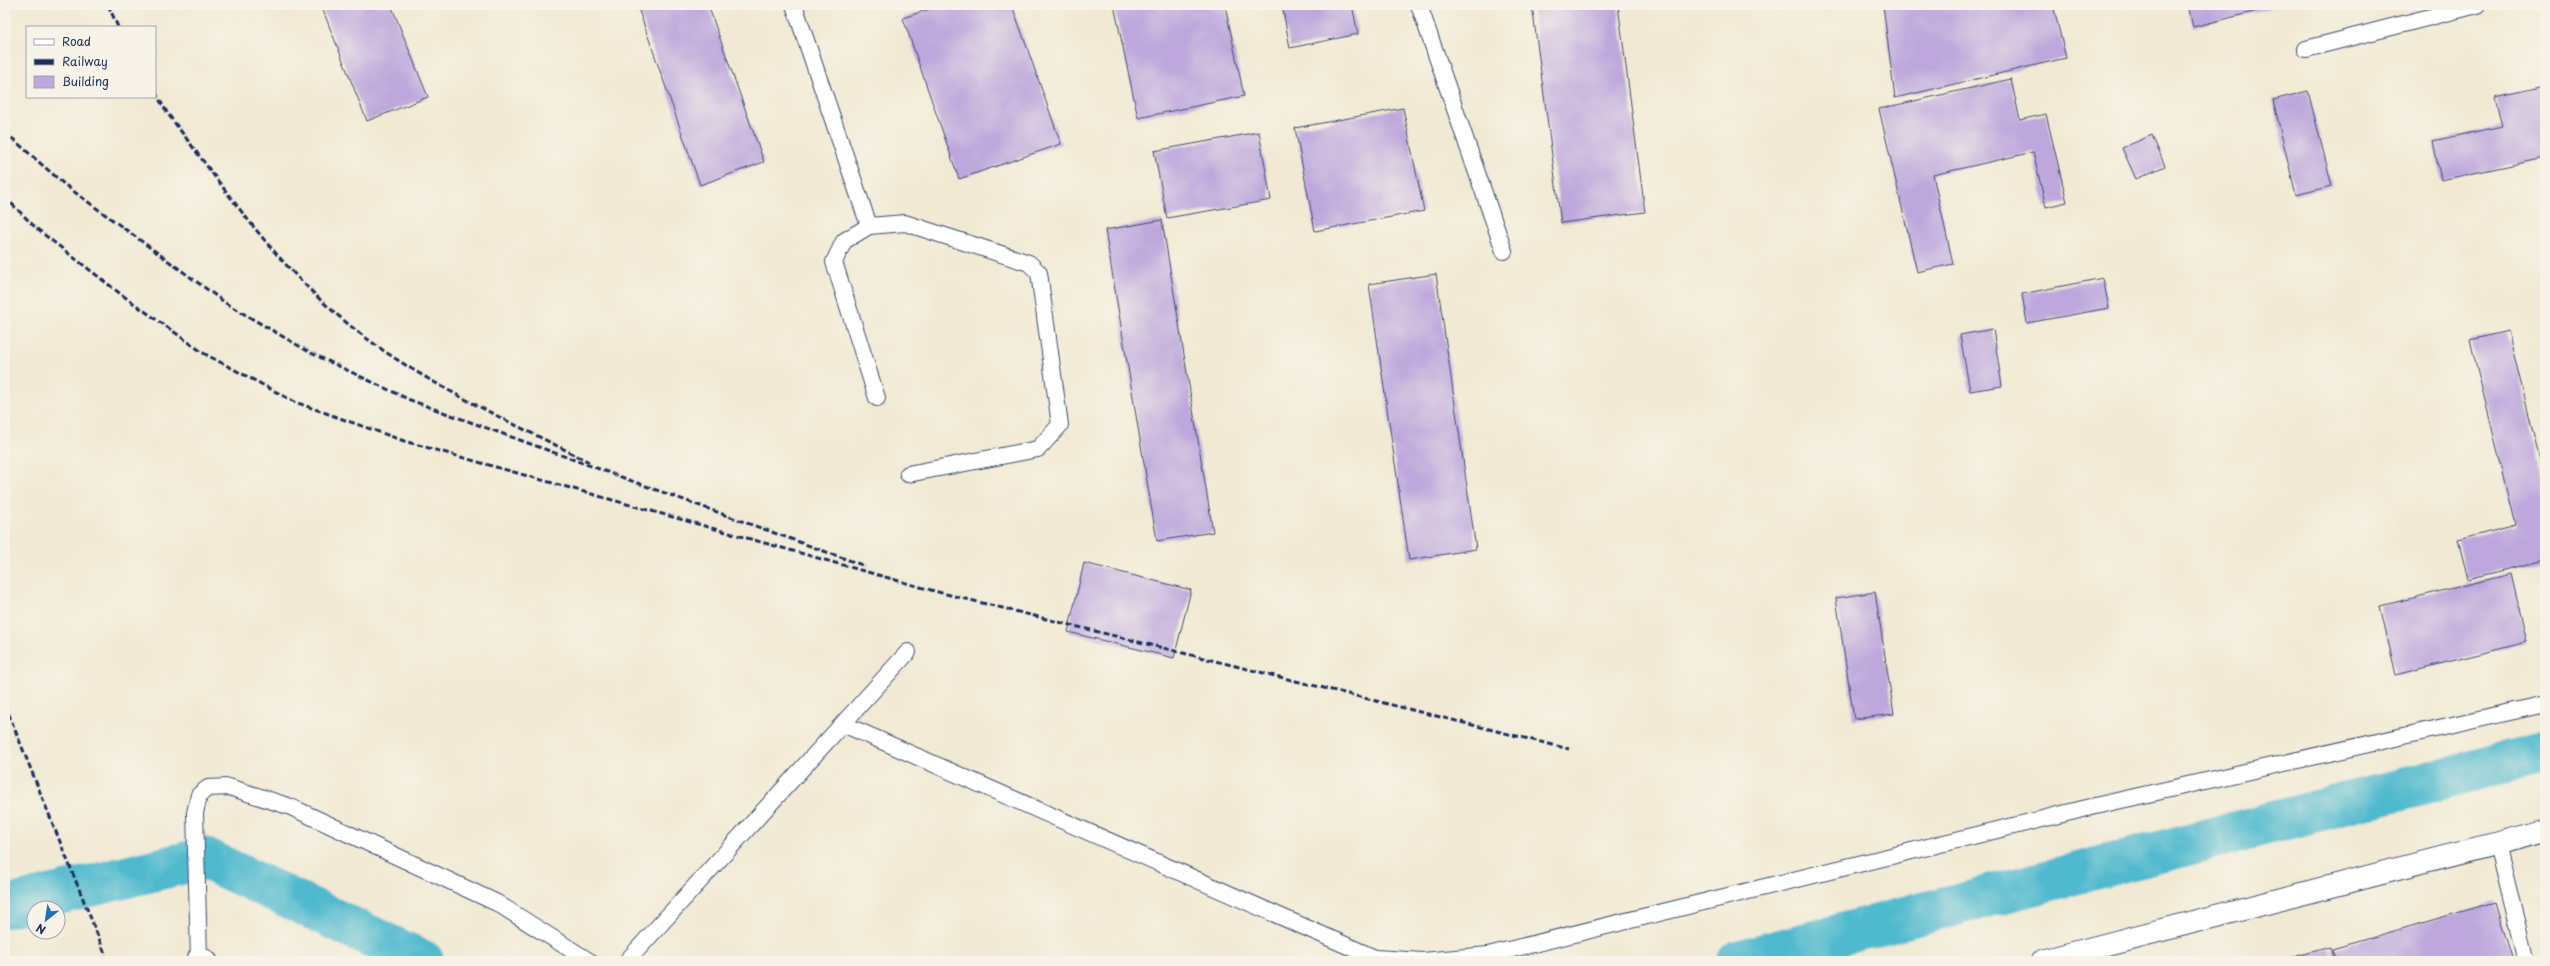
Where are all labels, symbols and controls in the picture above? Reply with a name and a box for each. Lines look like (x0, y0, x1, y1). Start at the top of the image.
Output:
legend (26, 26, 156, 98)
text: Road (62, 32, 91, 50)
text: Railway (62, 52, 108, 70)
text: Building (62, 72, 109, 90)
north arrow (26, 900, 66, 940)
text: N (32, 919, 49, 939)

